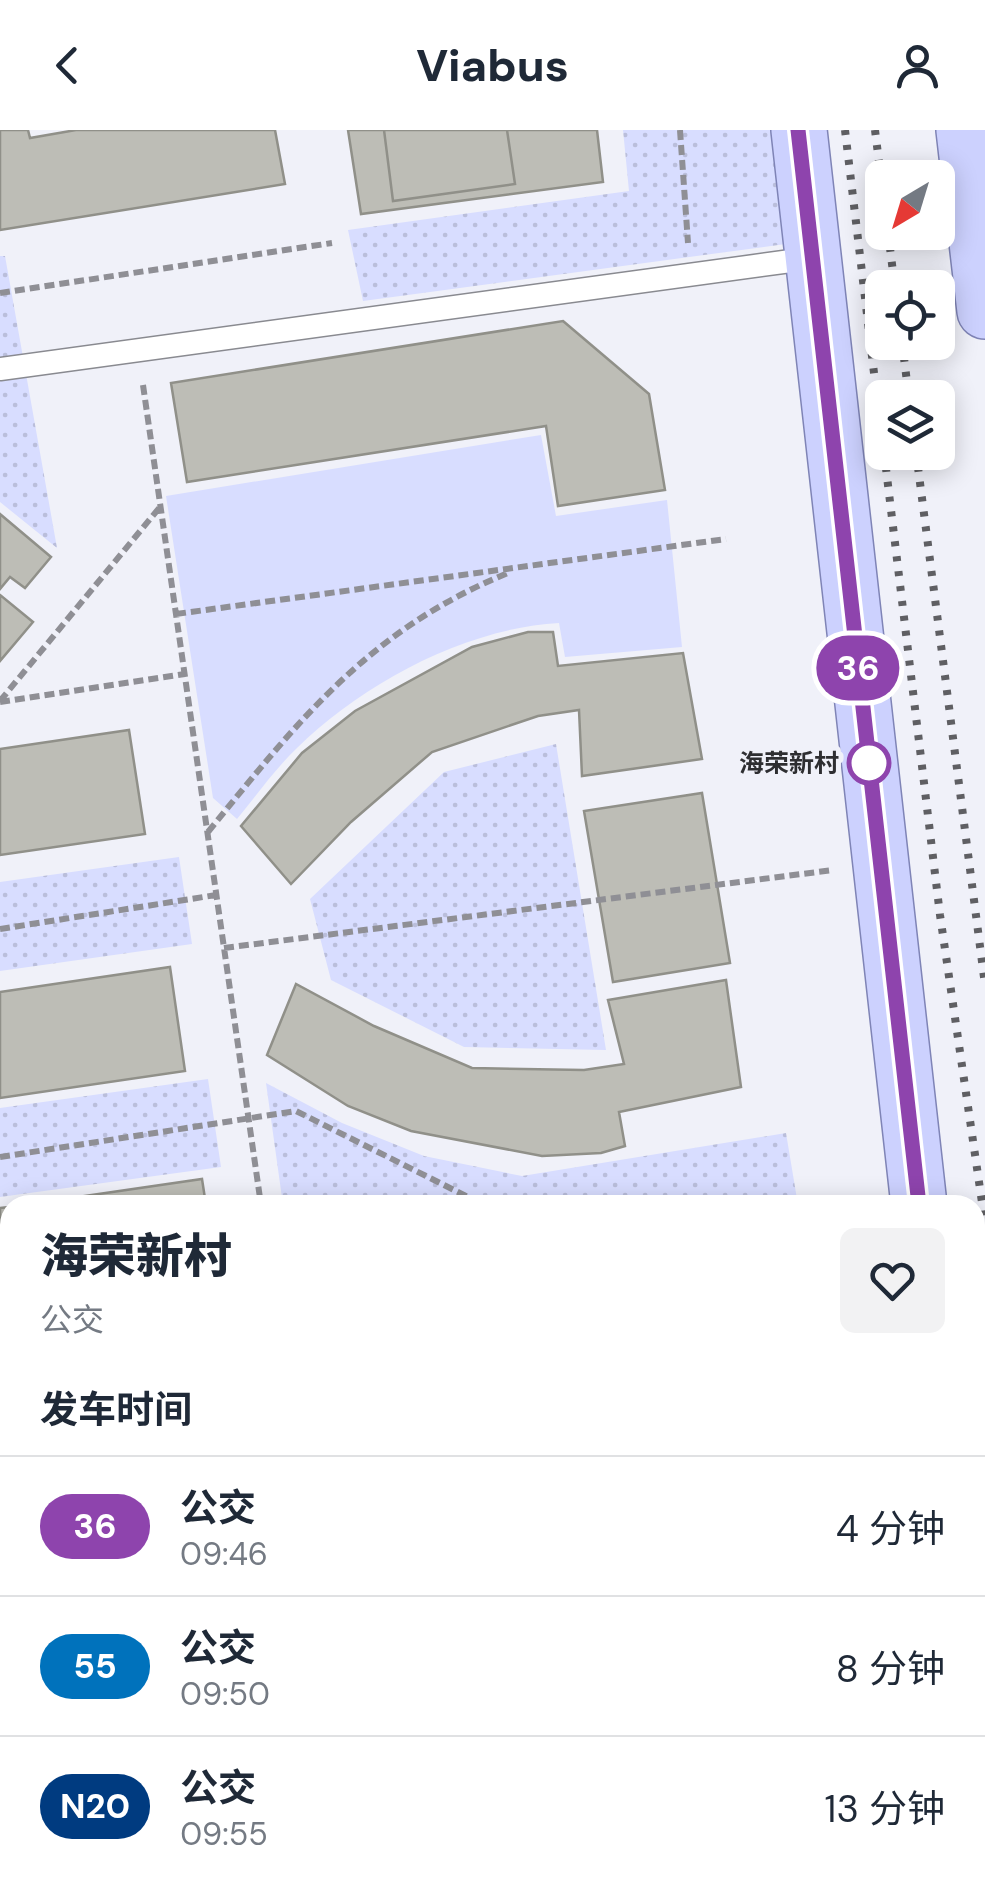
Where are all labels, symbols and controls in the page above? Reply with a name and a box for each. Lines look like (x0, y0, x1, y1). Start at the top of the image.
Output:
text: Viabus (416, 36, 569, 95)
icon: back (40, 38, 95, 93)
icon: person (890, 38, 945, 93)
north arrow (865, 160, 955, 250)
map controls (865, 160, 955, 470)
button: locate (865, 270, 955, 360)
button: layers (865, 380, 955, 470)
line badge: 36 (813, 636, 903, 700)
text: 36 (836, 645, 880, 691)
marker: 海荣新村 (848, 742, 890, 784)
place label: 海荣新村 (739, 747, 839, 780)
text: 海荣新村 (40, 1225, 232, 1288)
button: heart (840, 1228, 945, 1333)
text: 公交 (40, 1299, 104, 1341)
text: 发车时间 (40, 1385, 192, 1435)
text: 公交 (180, 1483, 256, 1533)
text: 36 (73, 1503, 117, 1549)
text: 4 分钟 (836, 1504, 945, 1554)
text: 09:46 (180, 1533, 268, 1575)
text: 公交 (180, 1623, 256, 1673)
text: 55 (73, 1643, 117, 1689)
text: 8 分钟 (836, 1644, 945, 1694)
text: 09:50 (180, 1673, 270, 1715)
text: 公交 (180, 1763, 256, 1813)
text: N20 (60, 1783, 130, 1829)
text: 13 分钟 (825, 1784, 945, 1834)
text: 09:55 (180, 1813, 268, 1855)

